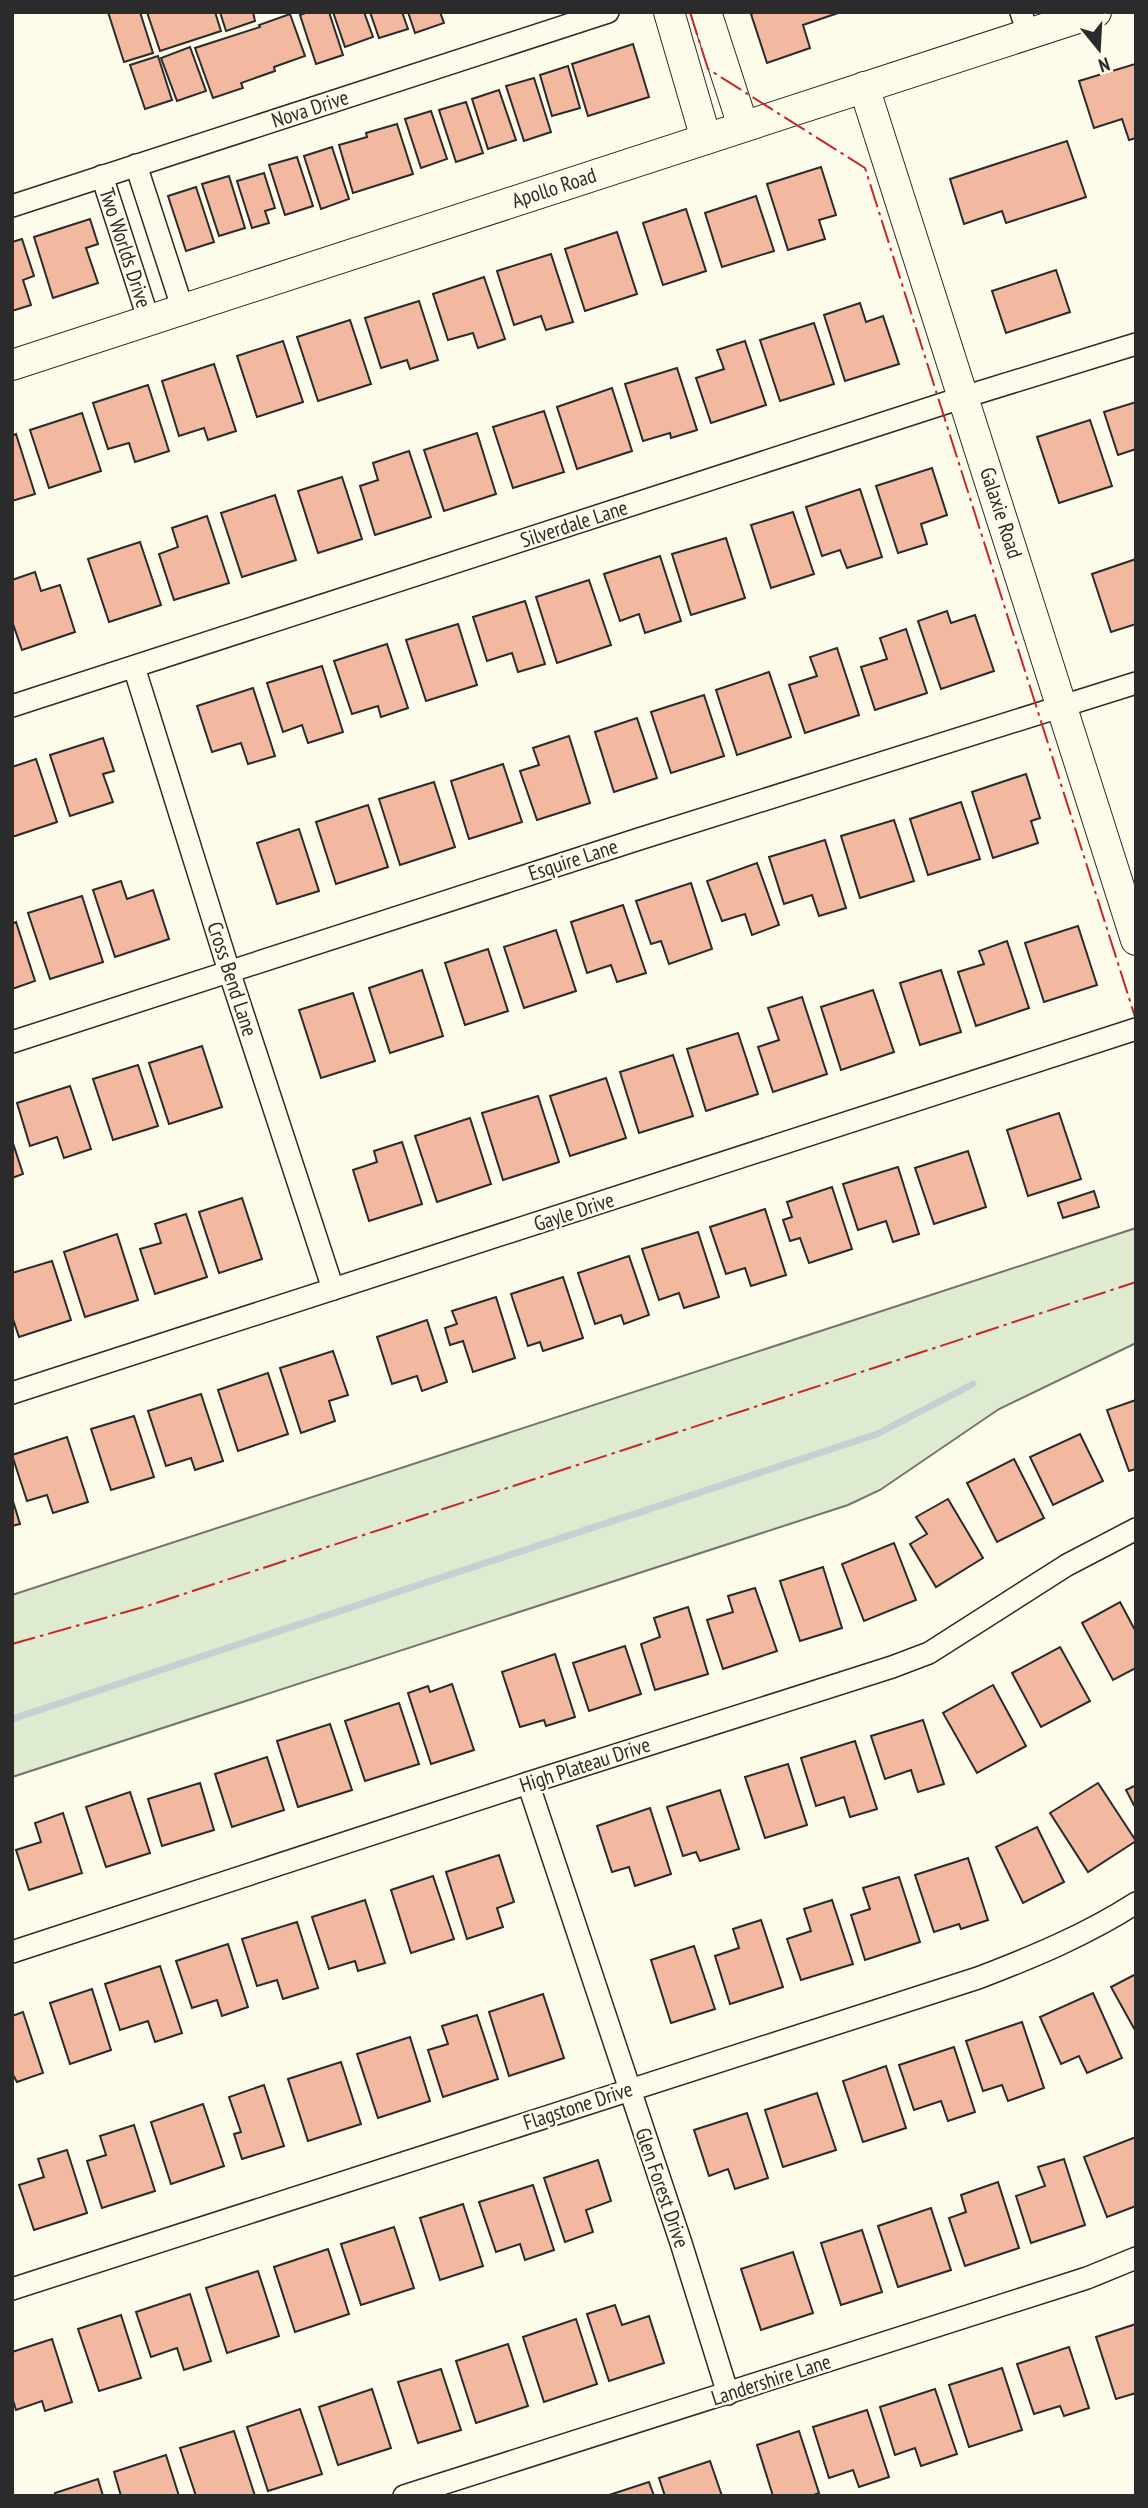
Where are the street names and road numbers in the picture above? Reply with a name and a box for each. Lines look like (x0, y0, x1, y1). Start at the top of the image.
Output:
street label: Nova Drive (268, 83, 352, 134)
street label: Apollo Road (508, 161, 600, 214)
street label: Two Worlds Drive (93, 184, 158, 311)
street label: Galaxie Road (974, 464, 1029, 562)
street label: Silverdale Lane (517, 493, 631, 554)
street label: Esquire Lane (525, 832, 621, 887)
street label: Cross Bend Lane (201, 918, 264, 1040)
street label: Gayle Drive (530, 1186, 617, 1237)
street label: High Plateau Drive (516, 1731, 654, 1798)
street label: Flagstone Drive (520, 2075, 636, 2136)
street label: Glen Forest Drive (629, 2124, 696, 2251)
street label: Landershire Lane (708, 2348, 834, 2412)

